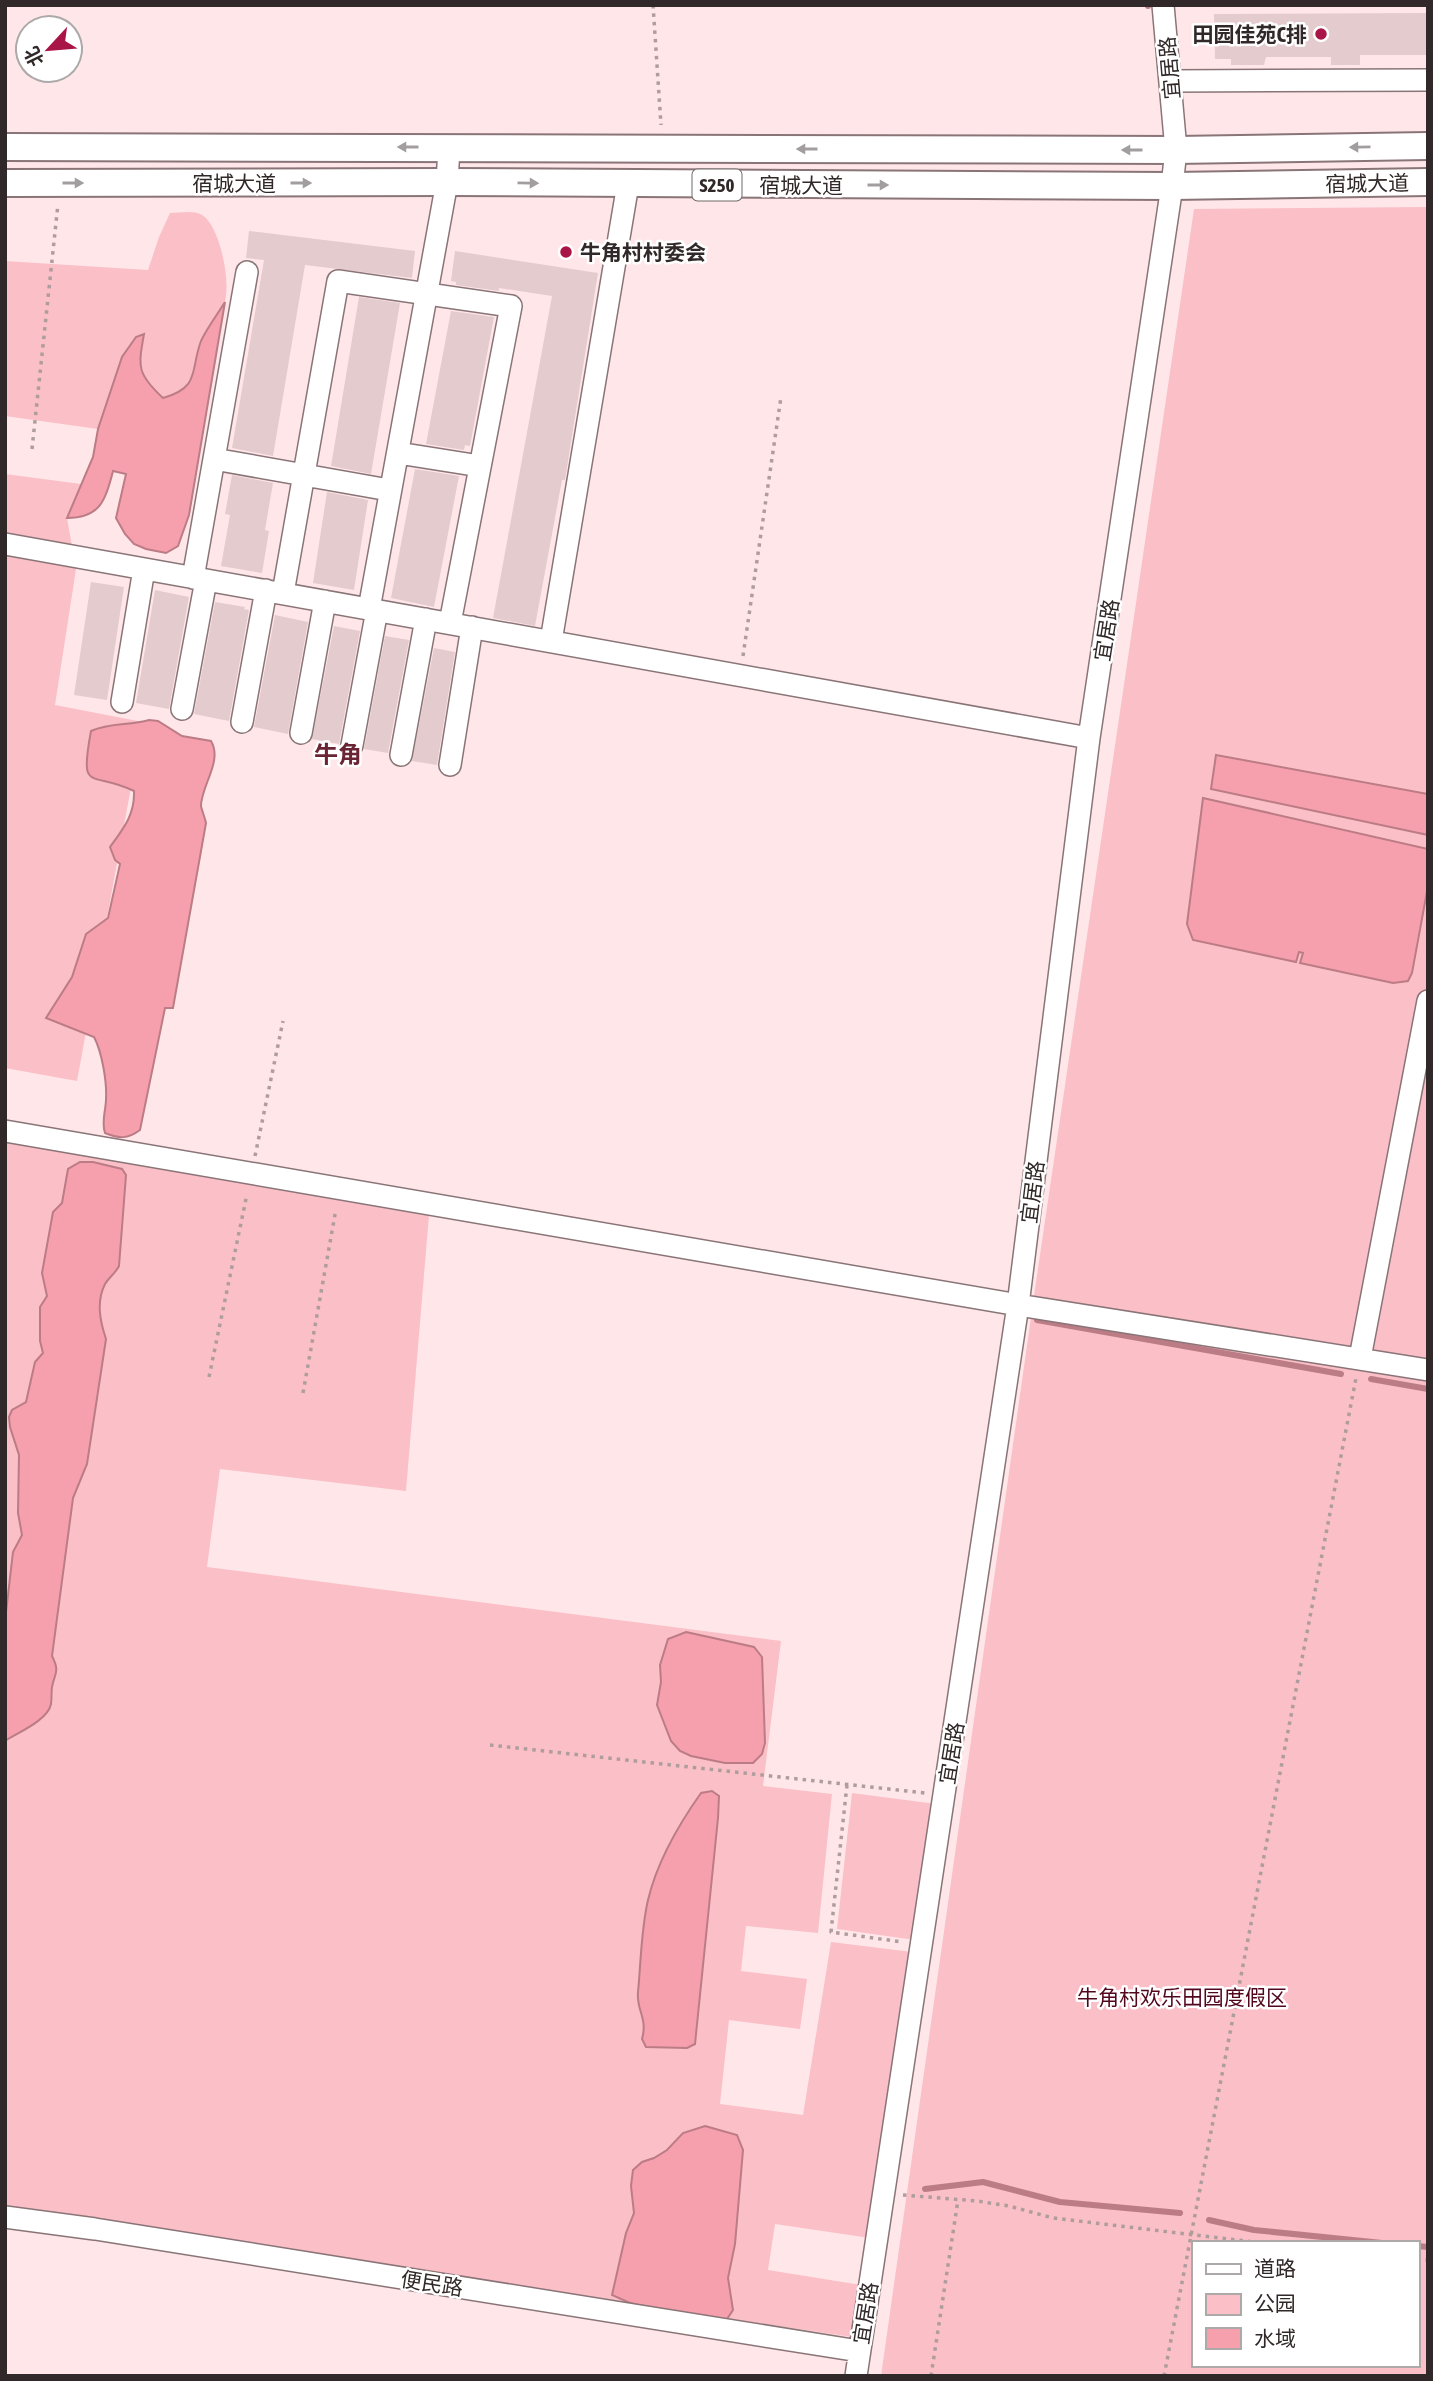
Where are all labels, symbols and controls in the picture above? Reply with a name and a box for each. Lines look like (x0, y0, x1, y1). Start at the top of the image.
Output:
north arrow (14, 14, 84, 84)
place label: 田园佳苑C排 (1193, 22, 1307, 46)
marker: 田园佳苑C排 (1313, 26, 1329, 42)
street label: 宜居路 (1154, 36, 1184, 100)
text: 北 (20, 43, 48, 70)
one-way arrow (396, 141, 418, 153)
one-way arrow (1348, 142, 1370, 153)
one-way arrow (795, 143, 817, 155)
one-way arrow (1121, 144, 1143, 156)
road number: S250 (692, 169, 742, 200)
street label: 宿城大道 (1325, 170, 1409, 196)
street label: 宿城大道 (192, 171, 276, 195)
street label: 宿城大道 (759, 173, 843, 197)
one-way arrow (63, 177, 85, 189)
one-way arrow (290, 177, 312, 189)
one-way arrow (518, 177, 540, 189)
one-way arrow (868, 179, 890, 191)
place label: 牛角村村委会 (580, 240, 706, 264)
marker: 牛角村村委会 (558, 244, 574, 260)
street label: 宜居路 (1089, 597, 1123, 663)
district label: 牛角 (314, 741, 362, 768)
street label: 宜居路 (1016, 1159, 1048, 1225)
street label: 宜居路 (934, 1720, 968, 1786)
park label: 牛角村欢乐田园度假区 (1077, 1985, 1287, 2009)
legend (1192, 2241, 1419, 2367)
text: 道路 (1254, 2256, 1296, 2280)
street label: 便民路 (399, 2266, 465, 2300)
street label: 宜居路 (848, 2280, 882, 2346)
text: 公园 (1254, 2291, 1296, 2315)
text: 水域 (1254, 2326, 1296, 2350)

